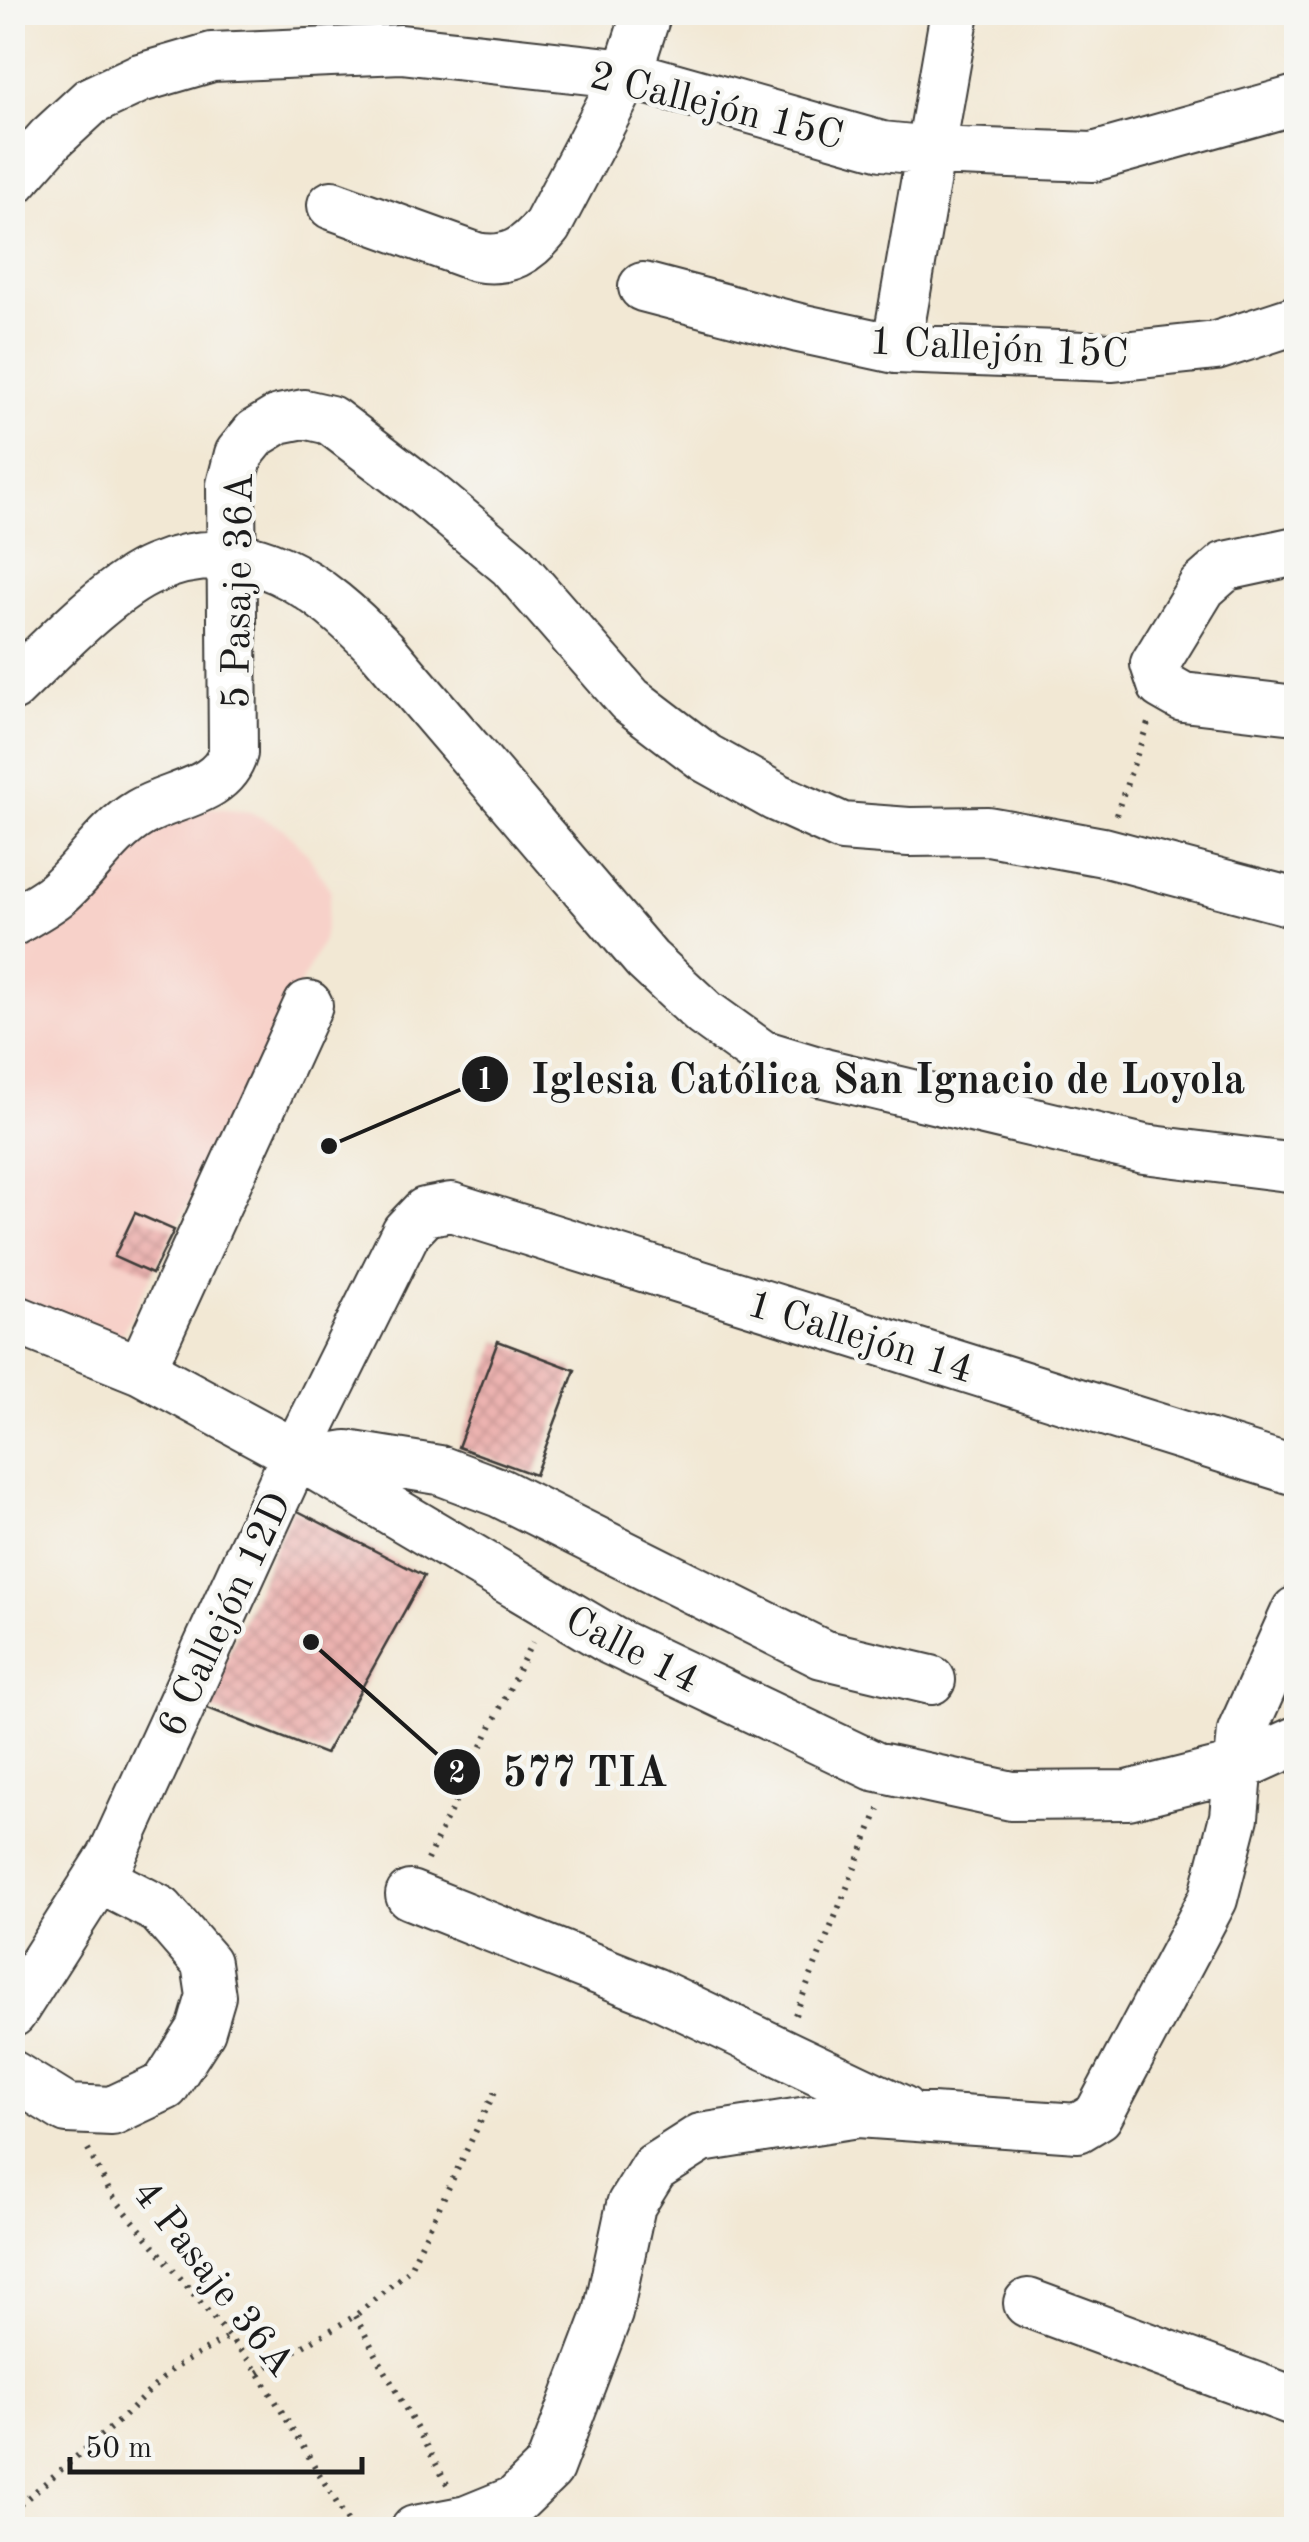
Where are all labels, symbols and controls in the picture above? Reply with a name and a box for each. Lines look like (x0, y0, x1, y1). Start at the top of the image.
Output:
street label: 2 Callejón 15C (585, 57, 847, 159)
street label: 1 Callejón 15C (868, 323, 1129, 377)
street label: 5 Pasaje 36A (218, 473, 262, 709)
callout: Iglesia Católica San Ignacio de Loyola (460, 1043, 1265, 1115)
text: Iglesia Católica San Ignacio de Loyola (531, 1061, 1245, 1103)
text: 1 (476, 1066, 494, 1096)
street label: 1 Callejón 14 (743, 1286, 977, 1392)
street label: 6 Callejón 12D (153, 1488, 301, 1744)
street label: Calle 14 (558, 1601, 704, 1702)
callout: 577 TIA (432, 1736, 688, 1808)
text: 577 TIA (502, 1754, 668, 1796)
text: 2 (448, 1759, 466, 1789)
street label: 4 Pasaje 36A (123, 2174, 300, 2385)
scale bar (70, 2412, 362, 2474)
text: 50 m (85, 2434, 152, 2464)

